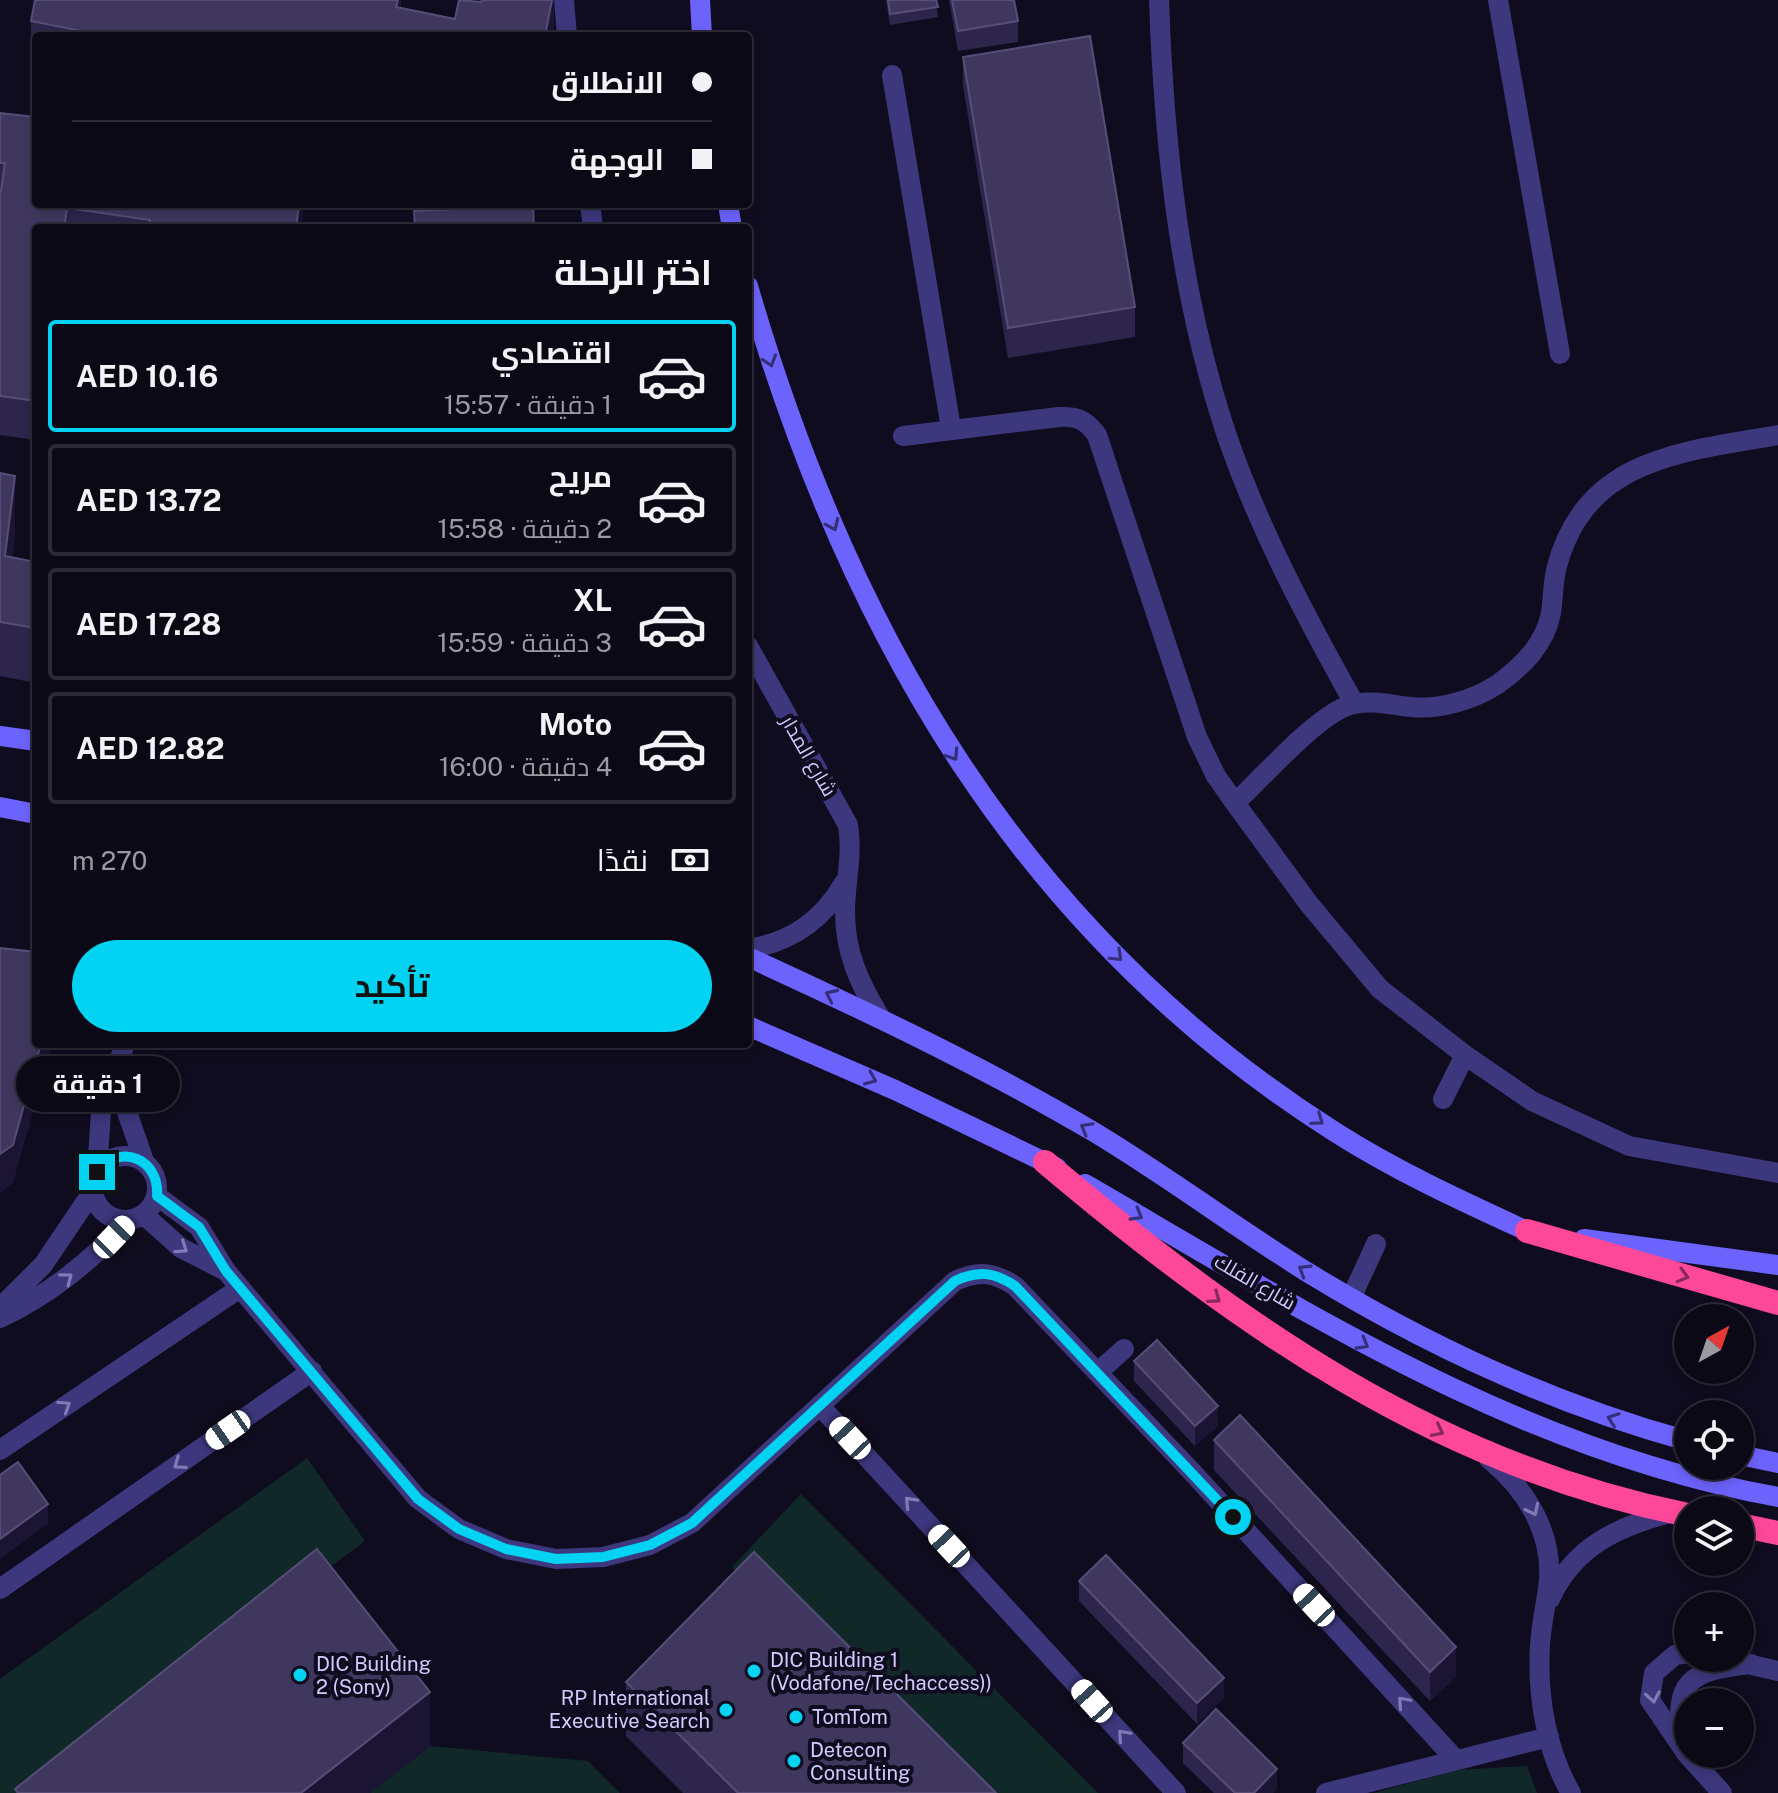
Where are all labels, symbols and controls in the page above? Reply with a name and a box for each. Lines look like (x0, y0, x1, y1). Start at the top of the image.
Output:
text: الانطلاق (551, 64, 664, 100)
text: الوجهة (570, 141, 664, 177)
text: اختر الرحلة (554, 251, 712, 293)
text: اقتصادي (491, 334, 612, 370)
icon: car (636, 340, 708, 412)
one-way arrow (761, 353, 777, 367)
text: AED 10.16 (76, 358, 218, 394)
text: 1 دقيقة · 15:57 (444, 389, 612, 420)
text: مريح (549, 458, 612, 494)
icon: car (636, 464, 708, 536)
text: AED 13.72 (76, 482, 222, 518)
text: 2 دقيقة · 15:58 (438, 513, 612, 544)
one-way arrow (823, 517, 839, 531)
text: XL (573, 582, 612, 618)
icon: car (636, 588, 708, 660)
text: AED 17.28 (76, 606, 221, 642)
text: 3 دقيقة · 15:59 (437, 627, 612, 658)
text: Moto (539, 706, 612, 742)
street label: شارع المدار (774, 710, 842, 802)
icon: car (636, 712, 708, 784)
text: AED 12.82 (76, 730, 224, 766)
one-way arrow (943, 746, 958, 761)
text: 4 دقيقة · 16:00 (439, 751, 612, 782)
icon: cash (668, 838, 712, 882)
text: نقدًا (597, 842, 648, 878)
text: 270 m (72, 845, 147, 876)
button: تأكيد (72, 940, 712, 1032)
one-way arrow (1108, 947, 1122, 961)
one-way arrow (825, 988, 840, 1004)
callout: 1 دقيقة (15, 1056, 179, 1112)
text: 1 دقيقة (53, 1068, 143, 1099)
one-way arrow (863, 1070, 877, 1086)
one-way arrow (1309, 1110, 1323, 1125)
one-way arrow (1080, 1122, 1095, 1138)
route end (79, 1154, 115, 1190)
one-way arrow (1128, 1205, 1143, 1221)
car (89, 1211, 139, 1263)
one-way arrow (173, 1238, 187, 1253)
street label: شارع الفلك (1209, 1249, 1300, 1317)
one-way arrow (1298, 1264, 1313, 1279)
one-way arrow (1676, 1267, 1690, 1283)
one-way arrow (58, 1273, 73, 1287)
one-way arrow (1207, 1288, 1221, 1303)
north arrow (1674, 1304, 1754, 1384)
map controls (1674, 1304, 1754, 1768)
one-way arrow (1354, 1334, 1368, 1350)
button: locate (1674, 1400, 1754, 1480)
one-way arrow (56, 1401, 70, 1416)
car (201, 1406, 255, 1454)
car (825, 1412, 875, 1464)
one-way arrow (1607, 1412, 1621, 1428)
one-way arrow (1430, 1421, 1445, 1437)
one-way arrow (174, 1454, 188, 1469)
button: layers (1674, 1496, 1754, 1576)
one-way arrow (905, 1497, 919, 1512)
route start (1215, 1499, 1251, 1535)
one-way arrow (1523, 1502, 1539, 1517)
car (924, 1520, 974, 1572)
car (1289, 1579, 1339, 1631)
button: + (1674, 1592, 1754, 1672)
place label: DIC Building 1 (Vodafone/Techaccess)) (770, 1648, 992, 1695)
place label: DIC Building 2 (Sony) (316, 1652, 431, 1699)
marker: DIC Building 1 (Vodafone/Techaccess)) (745, 1662, 763, 1680)
marker: DIC Building 2 (Sony) (291, 1666, 309, 1684)
car (1067, 1675, 1117, 1727)
place label: RP International Executive Search (549, 1686, 710, 1733)
button: − (1674, 1688, 1754, 1768)
one-way arrow (1643, 1691, 1660, 1704)
one-way arrow (1398, 1697, 1413, 1712)
marker: RP International Executive Search (717, 1701, 735, 1719)
place label: TomTom (812, 1705, 888, 1729)
marker: TomTom (787, 1708, 805, 1726)
one-way arrow (1119, 1730, 1133, 1745)
place label: Detecon Consulting (810, 1738, 911, 1785)
marker: Detecon Consulting (785, 1752, 803, 1770)

